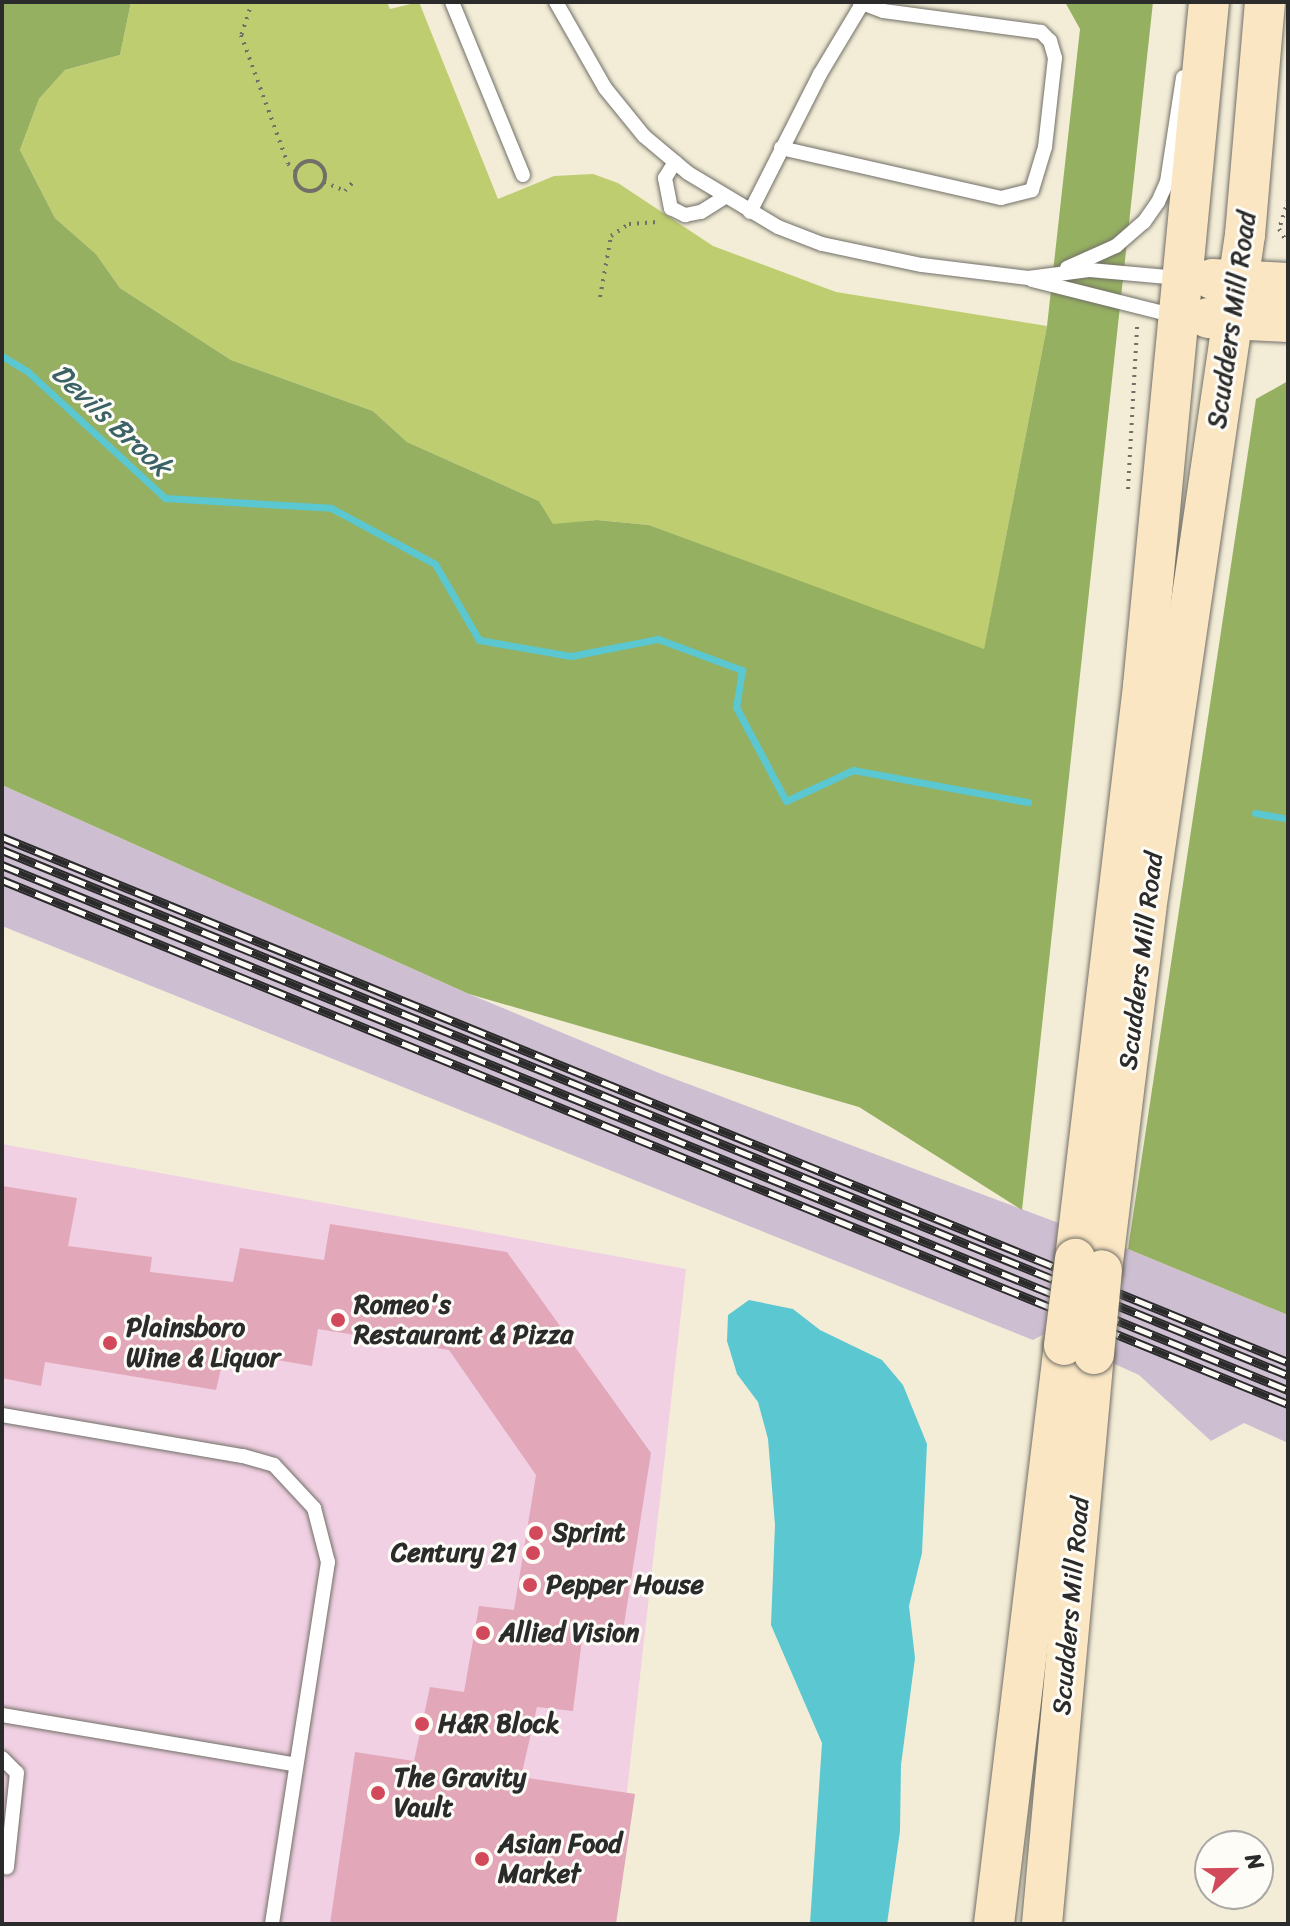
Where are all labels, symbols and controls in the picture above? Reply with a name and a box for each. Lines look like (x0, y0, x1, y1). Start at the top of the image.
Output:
street label: Scudders Mill Road (1201, 209, 1263, 431)
water label: Devils Brook (44, 356, 178, 484)
street label: Scudders Mill Road (1112, 850, 1170, 1072)
place label: Romeo's Restaurant & Pizza (354, 1289, 573, 1350)
marker: Romeo's Restaurant & Pizza (329, 1311, 347, 1329)
place label: Plainsboro Wine & Liquor (126, 1312, 280, 1374)
marker: Plainsboro Wine & Liquor (101, 1334, 119, 1352)
street label: Scudders Mill Road (1046, 1496, 1096, 1716)
place label: Sprint (552, 1517, 625, 1549)
marker: Sprint (527, 1524, 545, 1542)
place label: Century 21 (391, 1537, 517, 1569)
marker: Century 21 (524, 1544, 542, 1562)
place label: Pepper House (546, 1569, 703, 1601)
marker: Pepper House (521, 1576, 539, 1594)
place label: Allied Vision (499, 1617, 641, 1649)
marker: Allied Vision (474, 1624, 492, 1642)
place label: H&R Block (438, 1708, 559, 1740)
marker: H&R Block (413, 1715, 431, 1733)
place label: The Gravity Vault (394, 1762, 525, 1824)
marker: The Gravity Vault (369, 1784, 387, 1802)
place label: Asian Food Market (498, 1828, 622, 1890)
north arrow (1194, 1830, 1274, 1910)
text: N (1234, 1847, 1276, 1876)
marker: Asian Food Market (473, 1850, 491, 1868)

